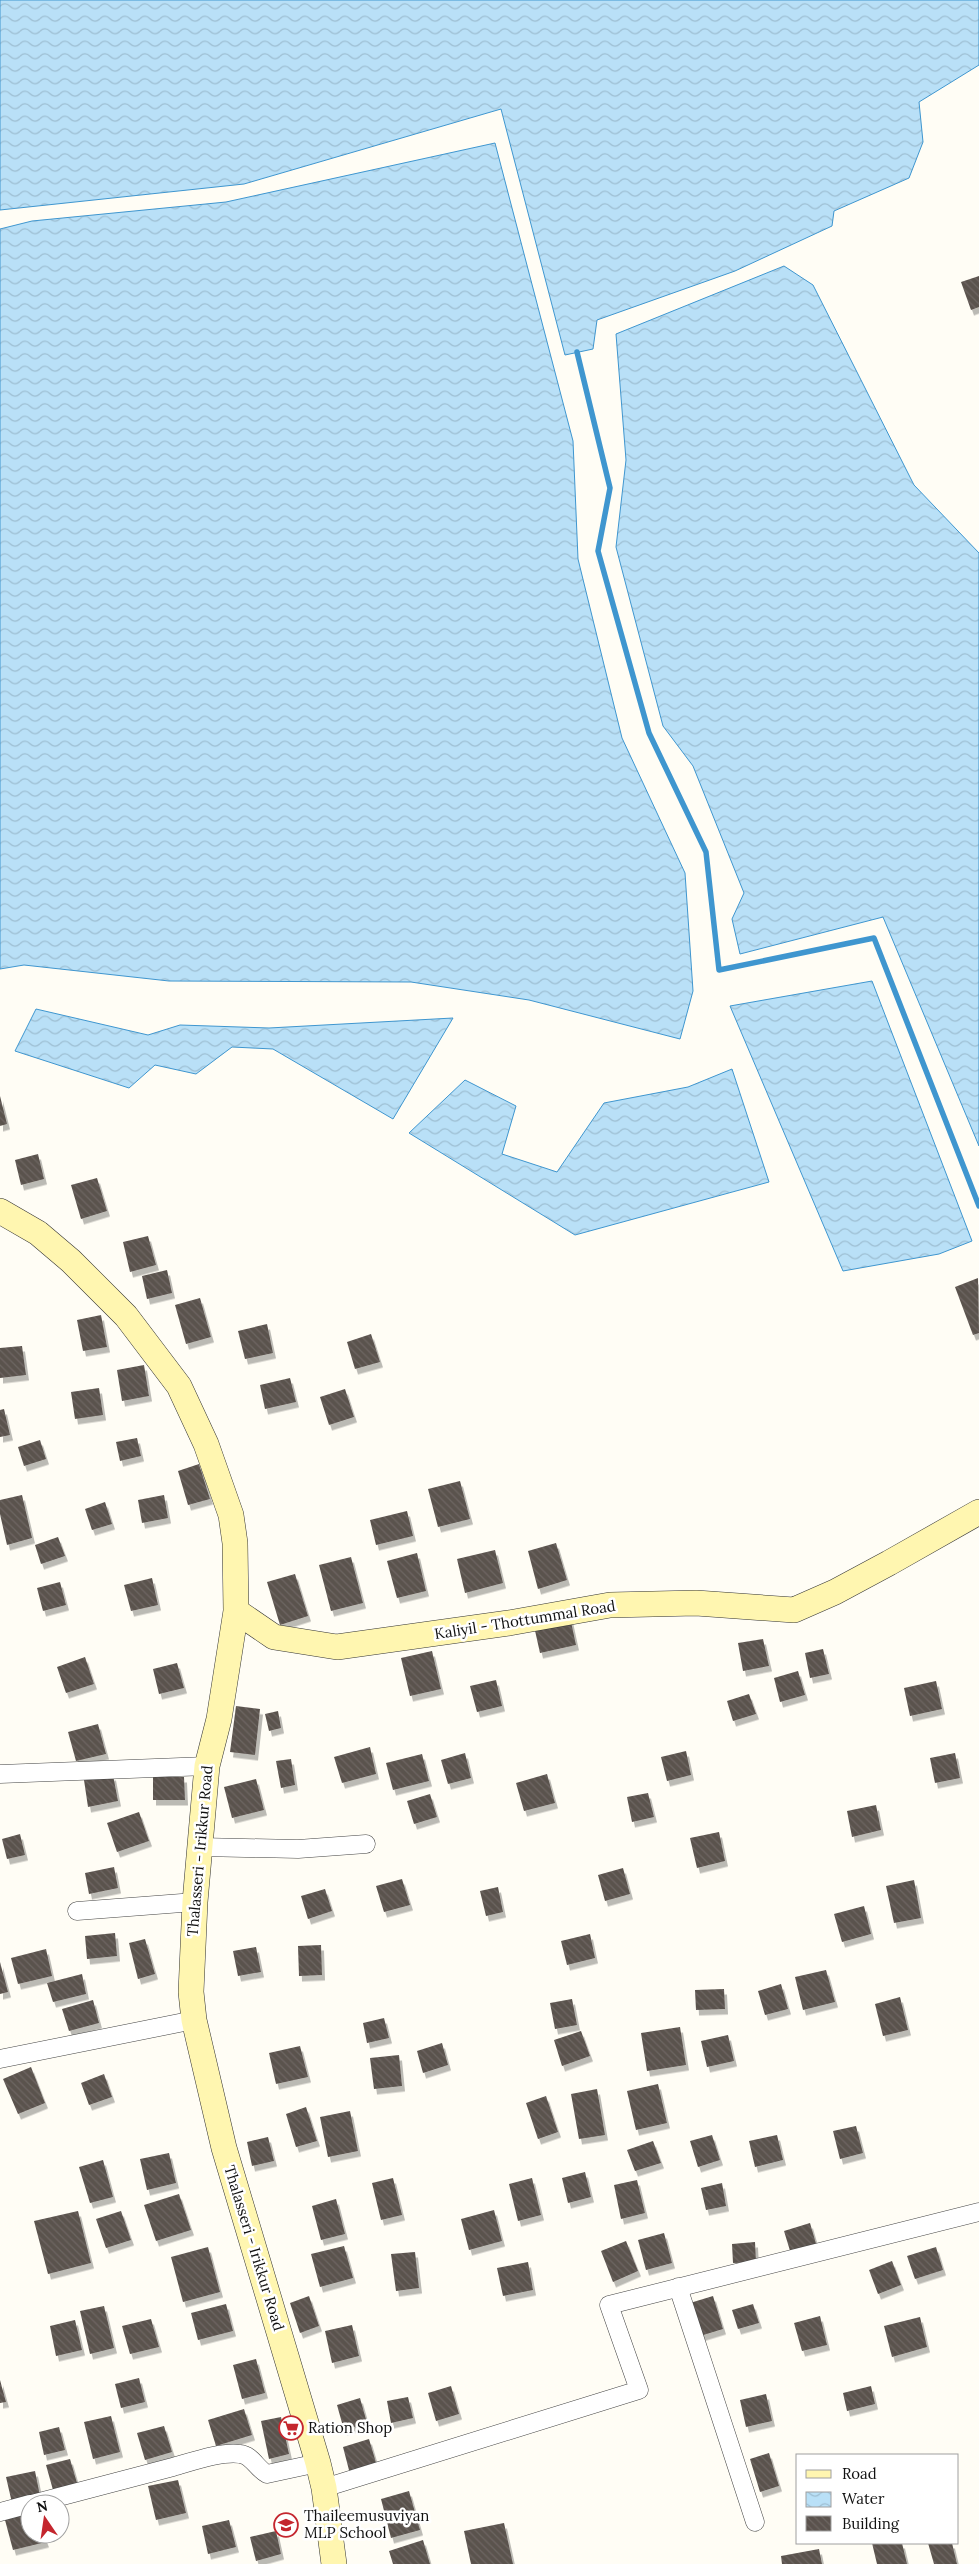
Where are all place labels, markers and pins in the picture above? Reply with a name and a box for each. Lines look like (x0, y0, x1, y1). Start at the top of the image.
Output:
supermarket icon: Ration Shop (278, 2415, 304, 2441)
place label: Ration Shop (308, 2418, 392, 2437)
place label: Thaileemusuviyan MLP School (304, 2506, 429, 2542)
school or university icon: Thaileemusuviyan MLP School (273, 2512, 299, 2538)

